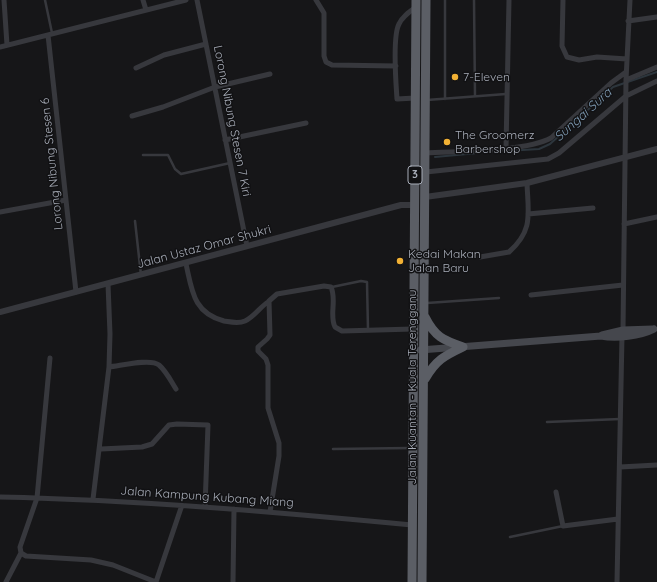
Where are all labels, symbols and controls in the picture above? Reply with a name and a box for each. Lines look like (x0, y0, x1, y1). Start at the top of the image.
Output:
street label: Lorong Nibung Stesen 7 Kiri (210, 44, 254, 198)
place label: 7-Eleven (463, 70, 510, 84)
marker: 7-Eleven (450, 72, 460, 82)
water label: Sungai Sura (551, 85, 615, 145)
street label: Lorong Nibung Stesen 6 (38, 97, 66, 231)
place label: The Groomerz Barbershop (455, 128, 534, 156)
marker: The Groomerz Barbershop (442, 137, 452, 147)
road number: 3 (408, 166, 422, 184)
street label: Jalan Ustaz Omar Shukri (135, 222, 273, 272)
place label: Kedai Makan Jalan Baru (408, 247, 481, 275)
marker: Kedai Makan Jalan Baru (395, 256, 405, 266)
street label: Jalan Kuantan - Kuala Terengganu (405, 290, 419, 484)
street label: Jalan Kampung Kubang Miang (120, 484, 294, 510)

